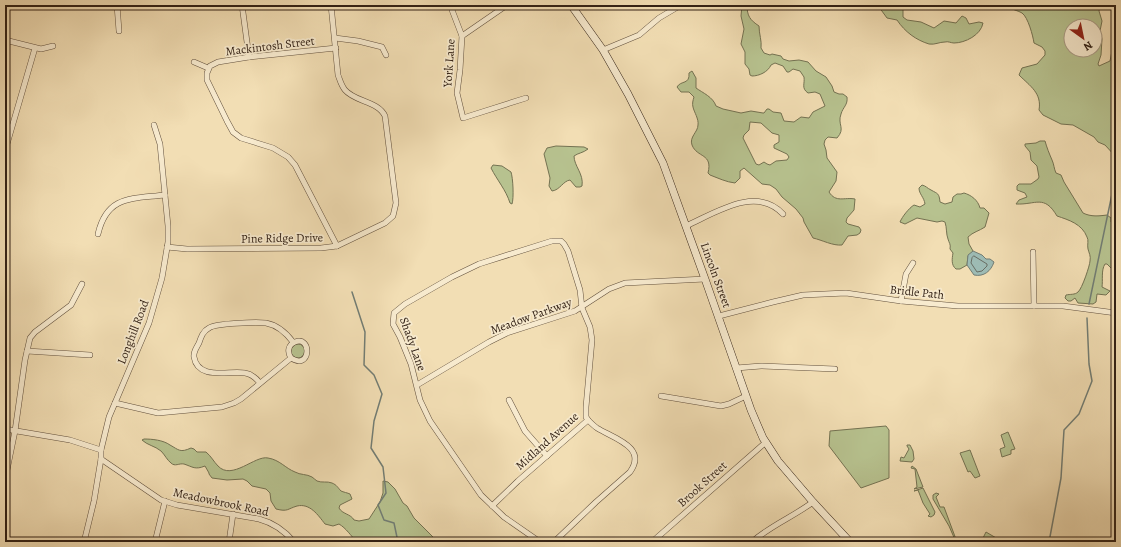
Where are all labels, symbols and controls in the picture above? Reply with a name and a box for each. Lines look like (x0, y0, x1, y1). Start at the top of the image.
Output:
north arrow (1063, 18, 1103, 58)
street label: Mackintosh Street (225, 33, 316, 59)
text: N (1081, 37, 1096, 54)
street label: York Lane (439, 38, 459, 89)
street label: Pine Ridge Drive (241, 229, 323, 247)
street label: Lincoln Street (697, 240, 735, 310)
street label: Bridle Path (889, 281, 946, 303)
street label: Meadow Parkway (488, 294, 574, 338)
street label: Longhill Road (113, 297, 153, 366)
street label: Shady Lane (396, 315, 430, 373)
street label: Midland Avenue (512, 408, 582, 474)
street label: Brook Street (674, 458, 730, 510)
street label: Meadowbrook Road (172, 484, 271, 520)

